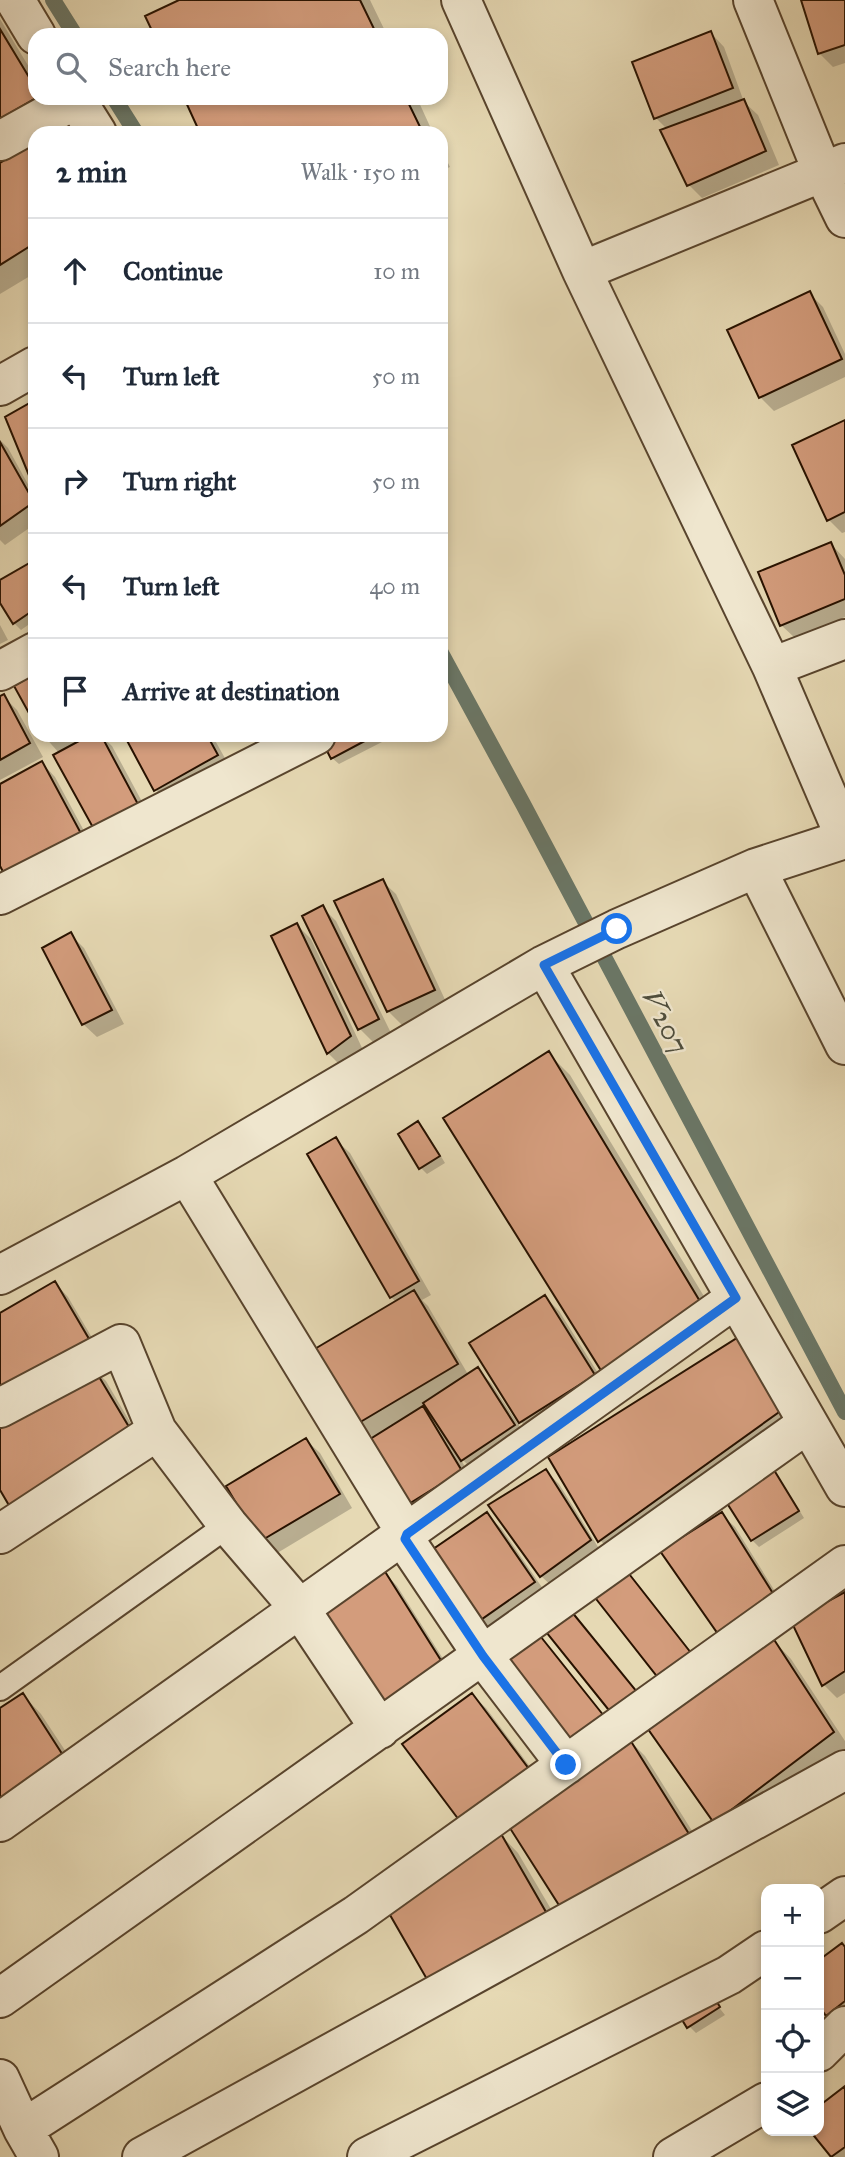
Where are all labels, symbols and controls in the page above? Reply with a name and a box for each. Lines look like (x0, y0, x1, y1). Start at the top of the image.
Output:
search box (28, 28, 448, 105)
icon: search (52, 48, 90, 86)
text: Search here (108, 51, 231, 83)
text: 2 min (56, 154, 127, 190)
text: Walk · 150 m (300, 158, 420, 186)
icon: ahead (56, 252, 94, 290)
text: Continue (123, 255, 223, 287)
text: 10 m (373, 257, 420, 285)
icon: left (56, 357, 94, 395)
text: Turn left (123, 360, 219, 392)
text: 50 m (372, 362, 420, 390)
icon: right (56, 462, 94, 500)
text: Turn right (123, 465, 236, 497)
text: 50 m (372, 467, 420, 495)
icon: left (56, 567, 94, 605)
text: Turn left (123, 570, 219, 602)
text: 40 m (370, 572, 420, 600)
icon: arrive (56, 672, 94, 710)
text: Arrive at destination (123, 675, 340, 707)
route start (601, 913, 632, 944)
water label: V207 (634, 983, 697, 1060)
route end (550, 1749, 581, 1780)
map controls (761, 1884, 824, 2136)
button: + (761, 1884, 824, 1947)
button: − (761, 1947, 824, 2010)
button: locate (761, 2010, 824, 2073)
button: layers (761, 2073, 824, 2136)

